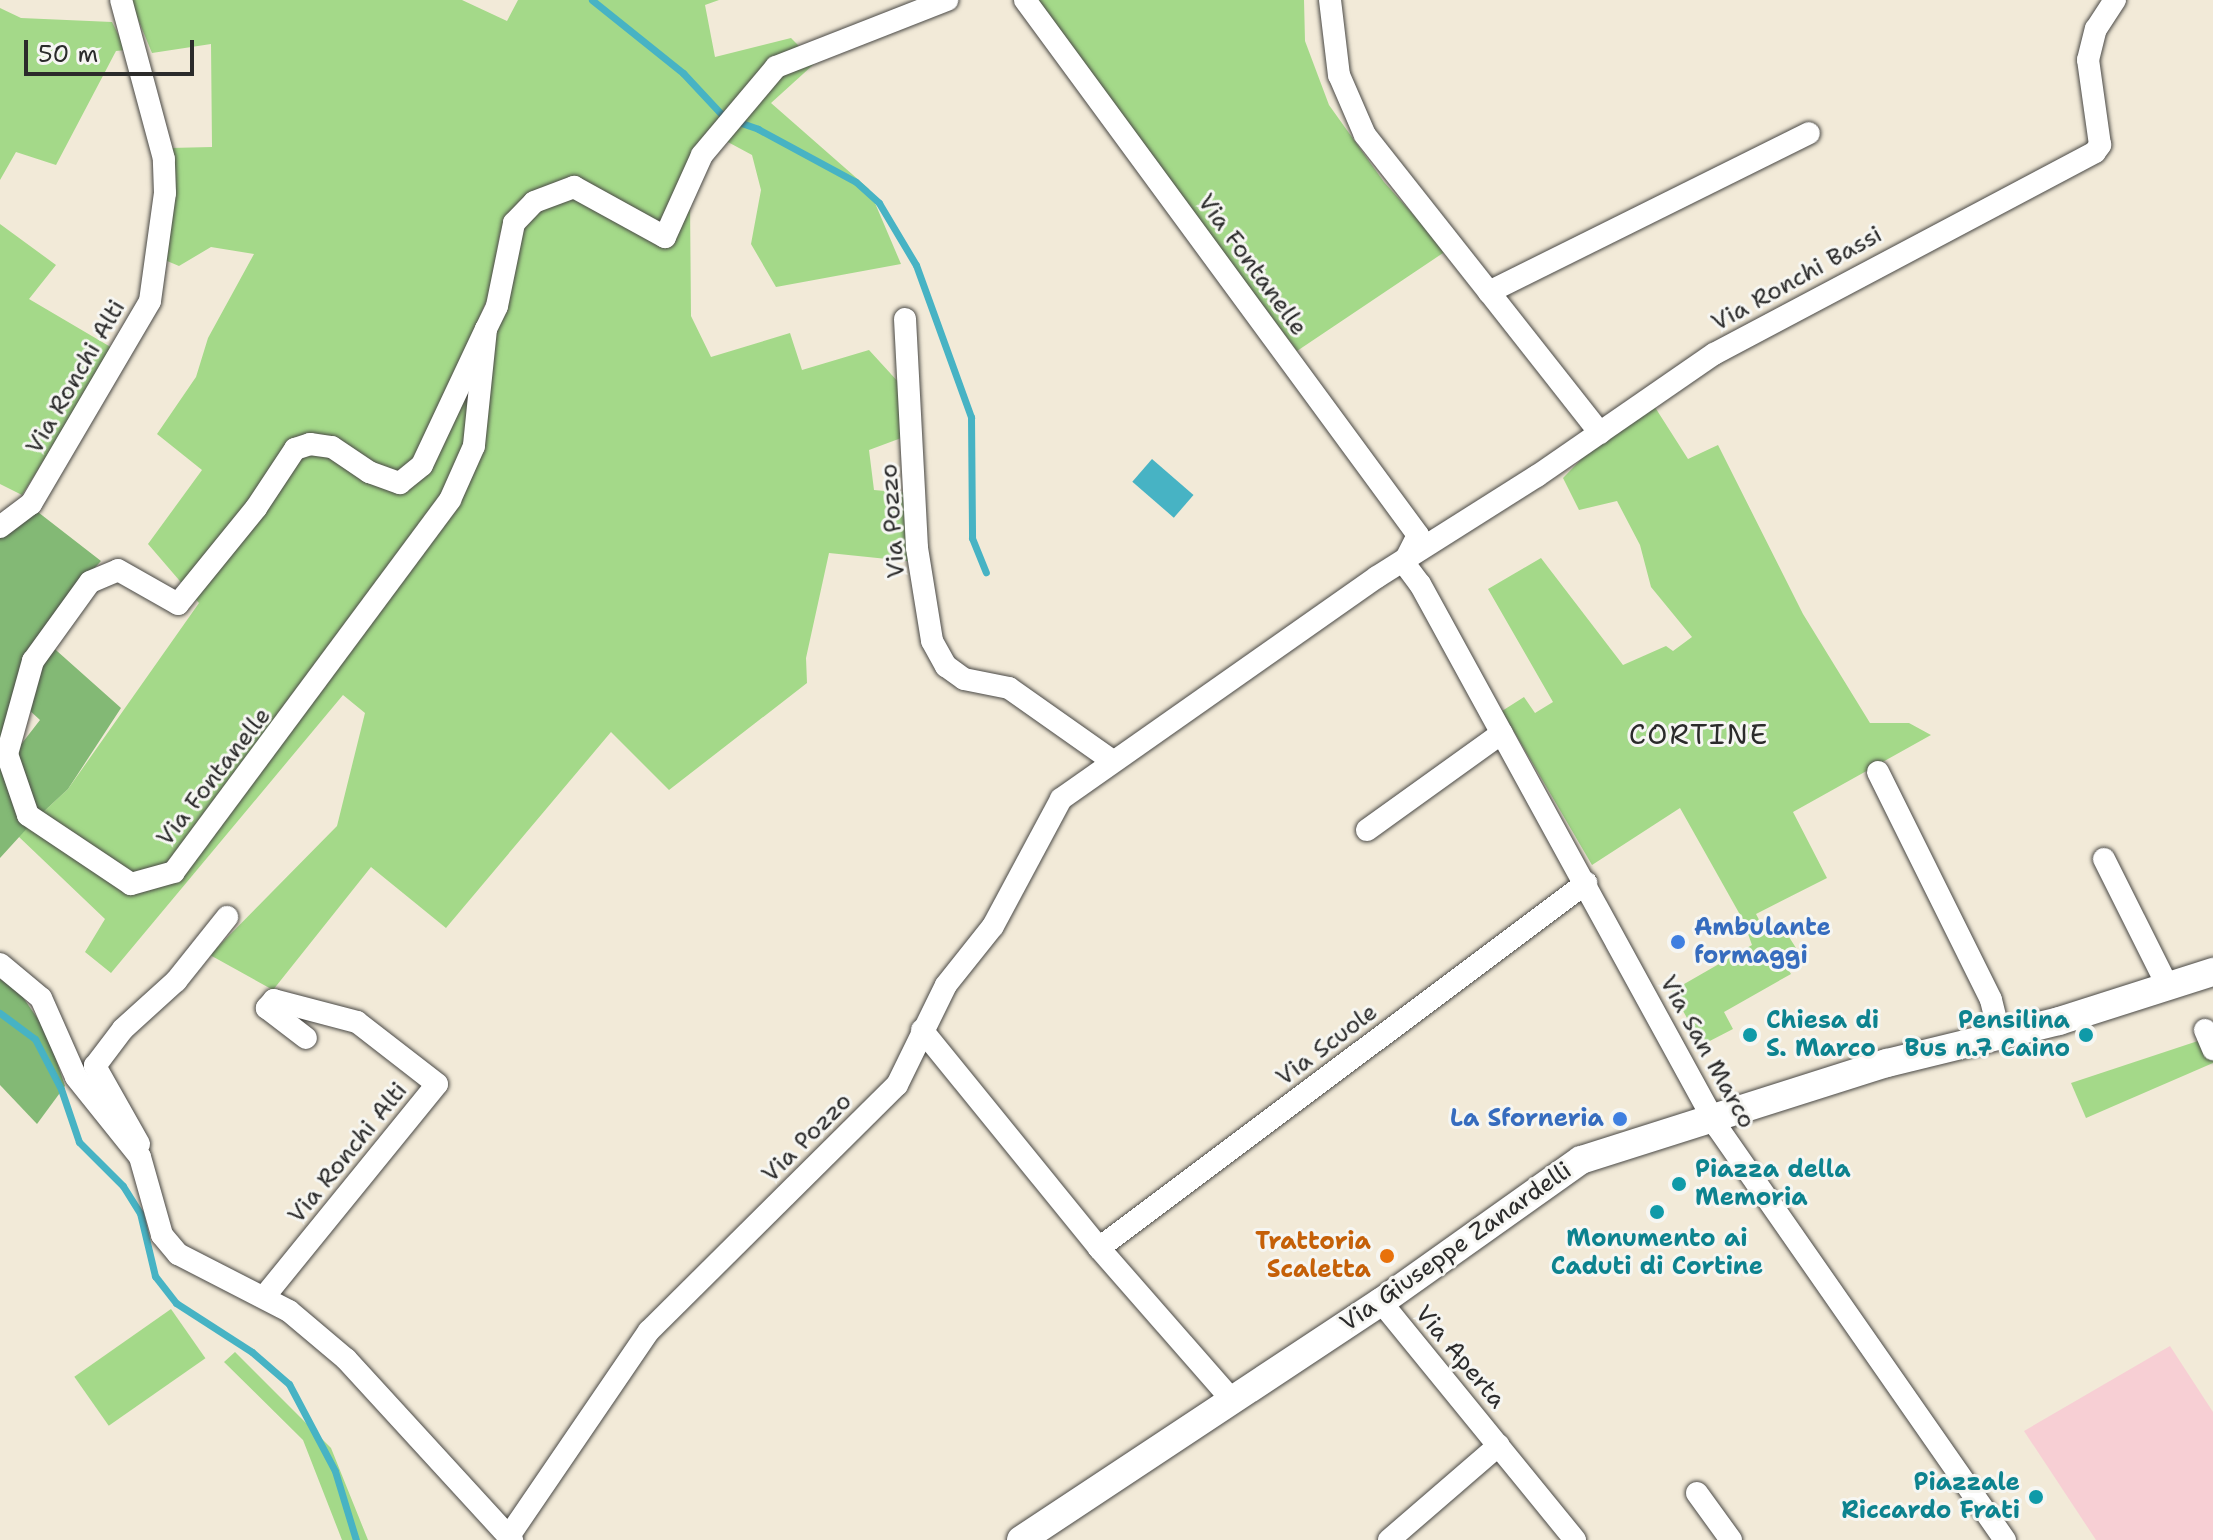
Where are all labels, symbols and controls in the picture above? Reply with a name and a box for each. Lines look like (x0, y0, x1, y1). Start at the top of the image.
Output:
scale bar (28, 24, 198, 74)
text: 50 m (38, 38, 98, 70)
street label: Via Fontanelle (1191, 189, 1313, 341)
street label: Via Ronchi Bassi (1707, 220, 1887, 338)
street label: Via Ronchi Alti (20, 295, 132, 459)
street label: Via Pozzo (875, 463, 911, 579)
street label: Via Fontanelle (151, 702, 277, 852)
district label: CORTINE (1629, 717, 1769, 751)
place label: Ambulante formaggi (1694, 914, 1831, 970)
marker: Ambulante formaggi (1669, 933, 1687, 951)
street label: Via San Marco (1653, 971, 1761, 1133)
street label: Via Scuole (1271, 998, 1383, 1092)
place label: Chiesa di S. Marco (1766, 1007, 1879, 1063)
place label: Pensilina Bus n.7 Caino (1905, 1007, 2070, 1063)
marker: Chiesa di S. Marco (1741, 1026, 1759, 1044)
marker: Pensilina Bus n.7 Caino (2077, 1026, 2095, 1044)
street label: Via Ronchi Alti (282, 1077, 414, 1229)
street label: Via Pozzo (756, 1087, 858, 1189)
place label: La Sforneria (1450, 1105, 1604, 1133)
marker: La Sforneria (1611, 1110, 1629, 1128)
street label: Via Giuseppe Zanardelli (1335, 1156, 1577, 1338)
place label: Piazza della Memoria (1695, 1156, 1851, 1212)
marker: Piazza della Memoria (1670, 1175, 1688, 1193)
marker: Monumento ai Caduti di Cortine (1648, 1203, 1666, 1221)
place label: Monumento ai Caduti di Cortine (1551, 1225, 1763, 1281)
place label: Trattoria Scaletta (1255, 1228, 1371, 1284)
marker: Trattoria Scaletta (1378, 1247, 1396, 1265)
street label: Via Aperta (1409, 1300, 1511, 1414)
place label: Piazzale Riccardo Frati (1841, 1469, 2020, 1525)
marker: Piazzale Riccardo Frati (2027, 1488, 2045, 1506)

